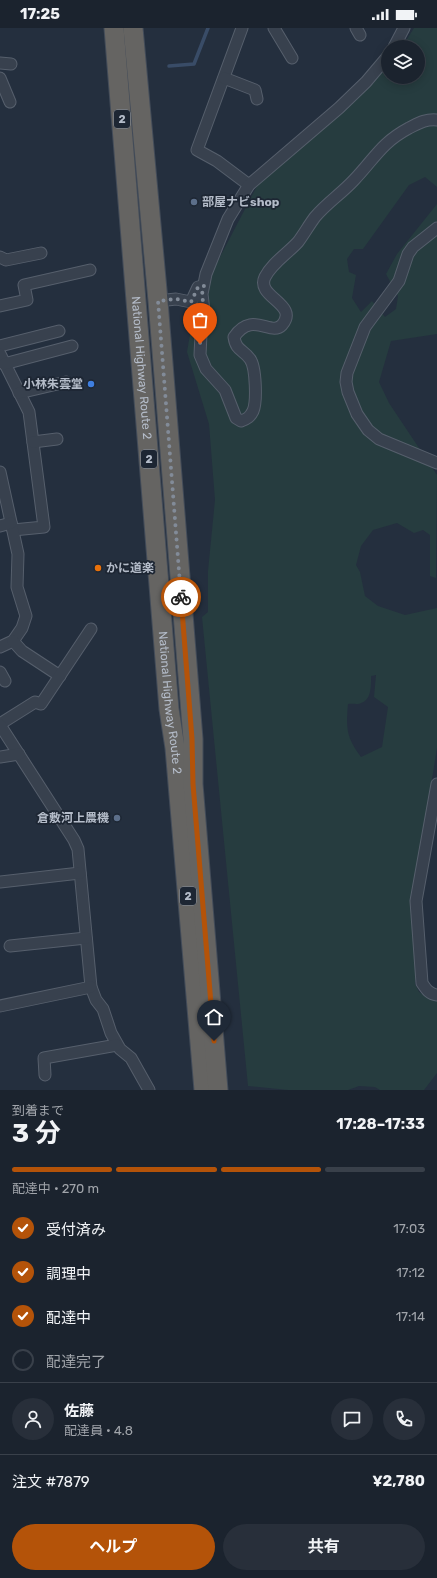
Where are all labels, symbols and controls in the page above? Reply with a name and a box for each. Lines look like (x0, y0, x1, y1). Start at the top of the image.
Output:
text: 17:25 (20, 5, 60, 23)
map controls (381, 40, 425, 84)
button: layers (381, 40, 425, 84)
road number: 2 (114, 110, 130, 128)
place label: 部屋ナビshop (202, 195, 280, 209)
marker: 部屋ナビshop (189, 197, 199, 207)
street label: National Highway Route 2 (129, 296, 154, 440)
pin (183, 303, 217, 344)
icon: bag (189, 309, 211, 331)
place label: 小林朱雲堂 (23, 377, 83, 391)
marker: 小林朱雲堂 (86, 379, 96, 389)
road number: 2 (141, 450, 157, 468)
place label: かに道楽 (106, 561, 154, 575)
marker: かに道楽 (93, 563, 103, 573)
courier (161, 577, 201, 617)
icon: bike (170, 586, 192, 608)
street label: National Highway Route 2 (156, 631, 184, 775)
place label: 倉敷河上農機 (37, 811, 109, 825)
marker: 倉敷河上農機 (112, 813, 122, 823)
road number: 2 (180, 887, 196, 905)
pin (197, 1000, 231, 1041)
icon: home (203, 1006, 225, 1028)
text: 到着まで (12, 1103, 64, 1118)
text: 17:28–17:33 (336, 1115, 425, 1133)
text: 3 分 (12, 1118, 61, 1149)
text: 配達中 · 270 m (12, 1181, 99, 1196)
icon: check (12, 1217, 34, 1239)
text: 受付済み (46, 1221, 106, 1239)
text: 17:03 (393, 1221, 425, 1236)
icon: check (12, 1261, 34, 1283)
text: 調理中 (46, 1265, 91, 1283)
text: 17:12 (396, 1265, 425, 1280)
icon: check (12, 1305, 34, 1327)
text: 配達中 (46, 1309, 91, 1327)
text: 17:14 (396, 1309, 425, 1324)
text: 配達完了 (46, 1353, 106, 1371)
button: person (12, 1398, 54, 1440)
button: chat (331, 1398, 373, 1440)
button: phone (383, 1398, 425, 1440)
text: 佐藤 (64, 1402, 94, 1420)
text: 配達員 · 4.8 (64, 1423, 133, 1438)
text: ¥2,780 (372, 1472, 425, 1490)
text: 注文 #7879 (12, 1473, 90, 1491)
button: ヘルプ (12, 1524, 215, 1570)
button: 共有 (223, 1524, 425, 1570)

